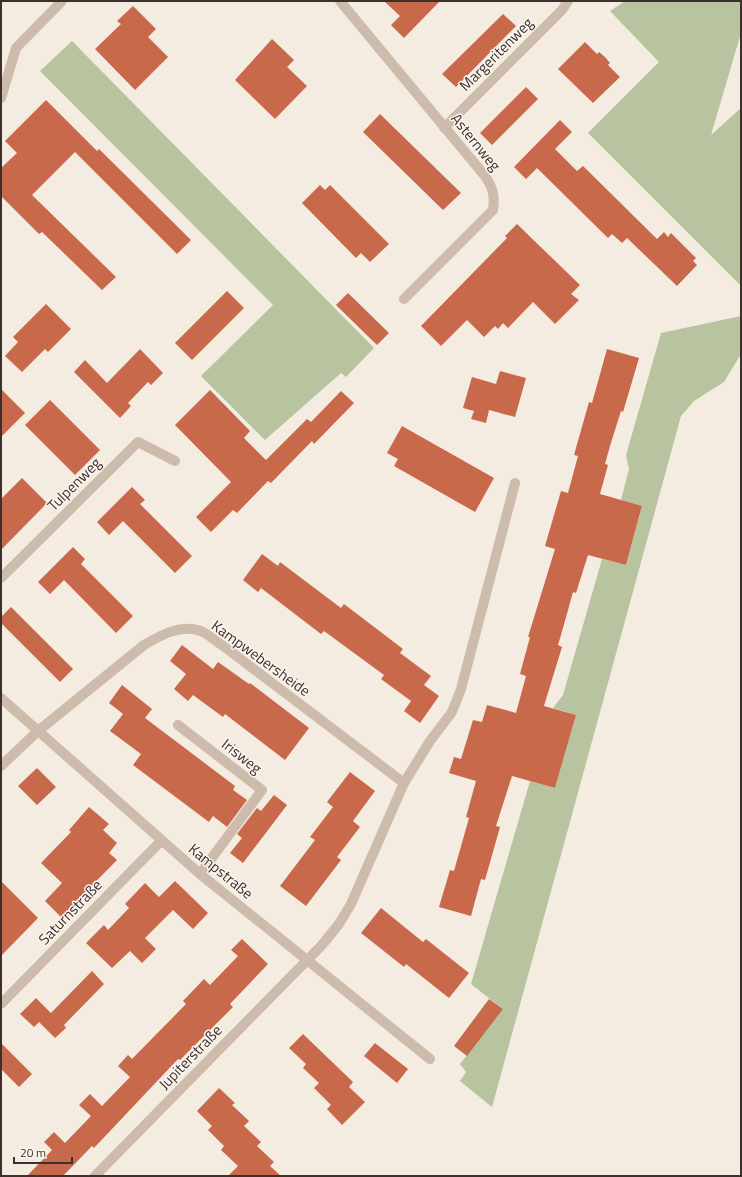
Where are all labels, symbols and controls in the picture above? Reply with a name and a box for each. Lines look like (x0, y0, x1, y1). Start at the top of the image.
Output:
street label: Margeritenweg (454, 12, 538, 96)
street label: Asternweg (445, 108, 507, 176)
street label: Tulpenweg (42, 452, 106, 516)
street label: Kampwebersheide (207, 614, 315, 702)
street label: Irisweg (217, 733, 267, 779)
street label: Kampstraße (184, 838, 258, 904)
street label: Saturnstraße (33, 874, 107, 950)
street label: Jupiterstraße (153, 1019, 227, 1095)
scale bar (14, 1139, 72, 1165)
text: 20 m (20, 1143, 46, 1162)

